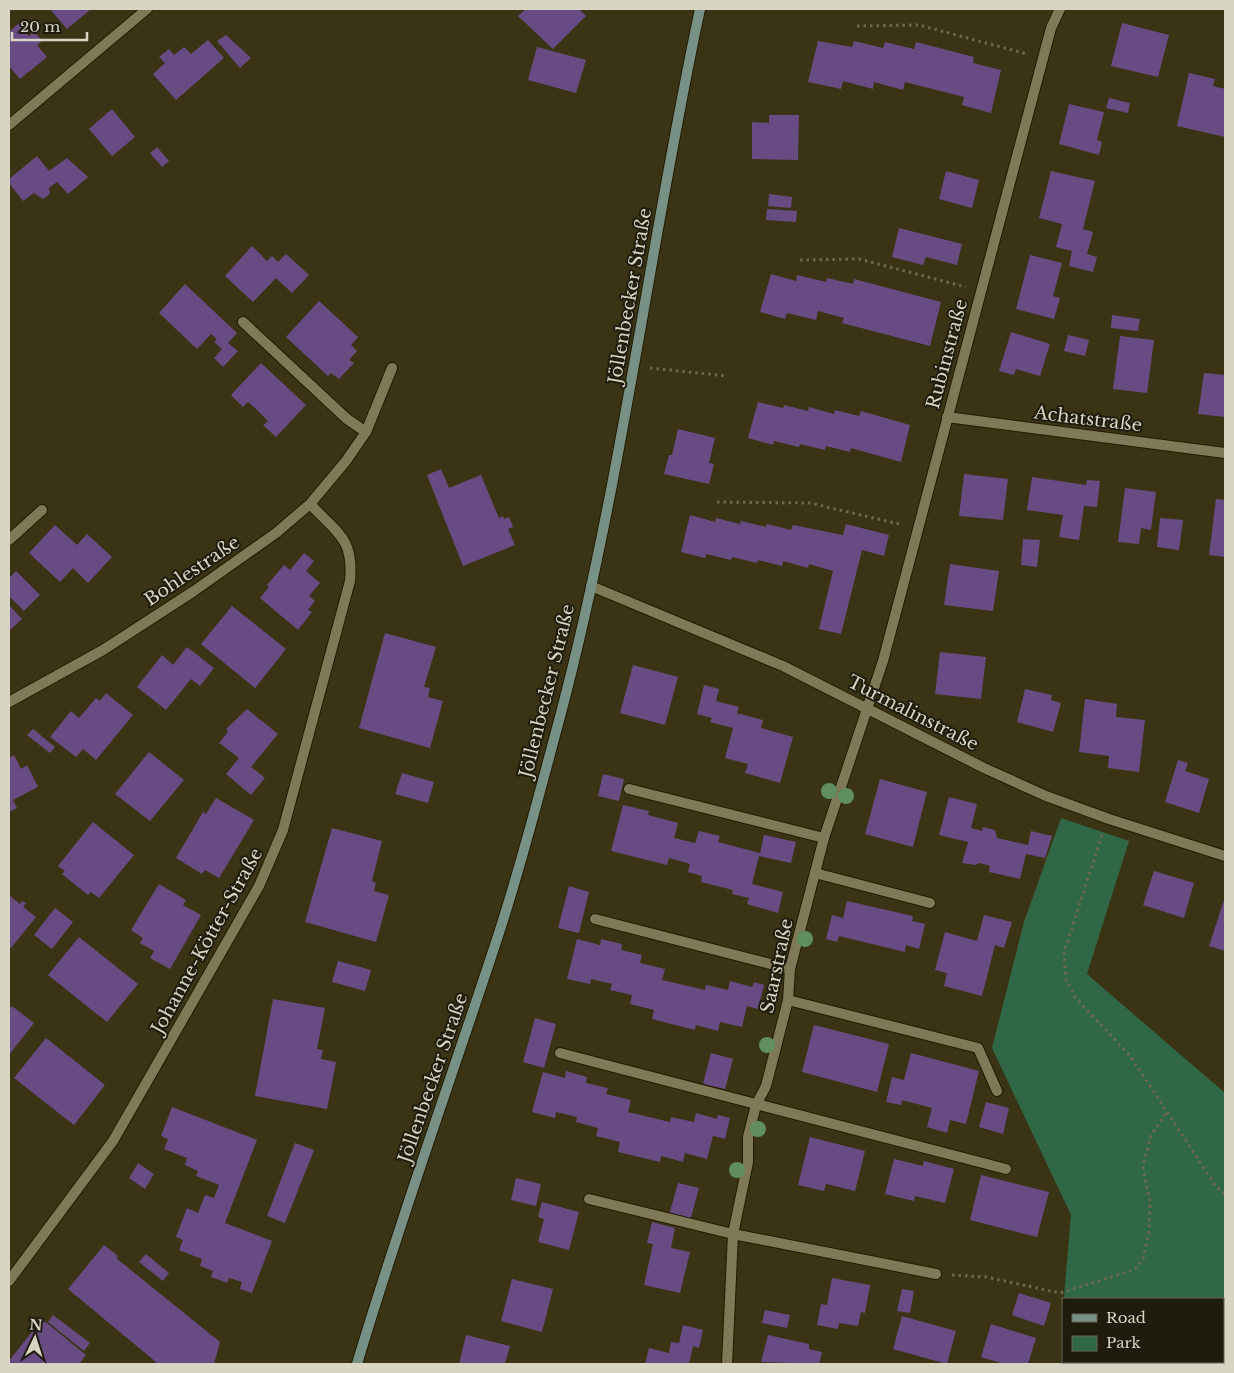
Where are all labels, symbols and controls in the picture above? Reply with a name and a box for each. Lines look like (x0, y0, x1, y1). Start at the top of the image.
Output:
scale bar (12, 10, 88, 42)
text: 20 m (20, 17, 60, 36)
street label: Jöllenbecker Straße (603, 206, 656, 388)
street label: Rubinstraße (922, 297, 972, 411)
street label: Achatstraße (1032, 401, 1143, 437)
street label: Bohlestraße (140, 531, 244, 611)
street label: Jöllenbecker Straße (514, 602, 579, 782)
street label: Turmalinstraße (844, 671, 982, 755)
street label: Johanne-Kötter-Straße (146, 844, 267, 1039)
street label: Saarstraße (756, 917, 798, 1015)
street label: Jöllenbecker Straße (393, 990, 472, 1168)
legend (1062, 1298, 1224, 1363)
text: Road (1106, 1308, 1146, 1327)
north arrow (10, 1313, 60, 1363)
text: N (29, 1316, 43, 1334)
text: Park (1106, 1333, 1142, 1352)

